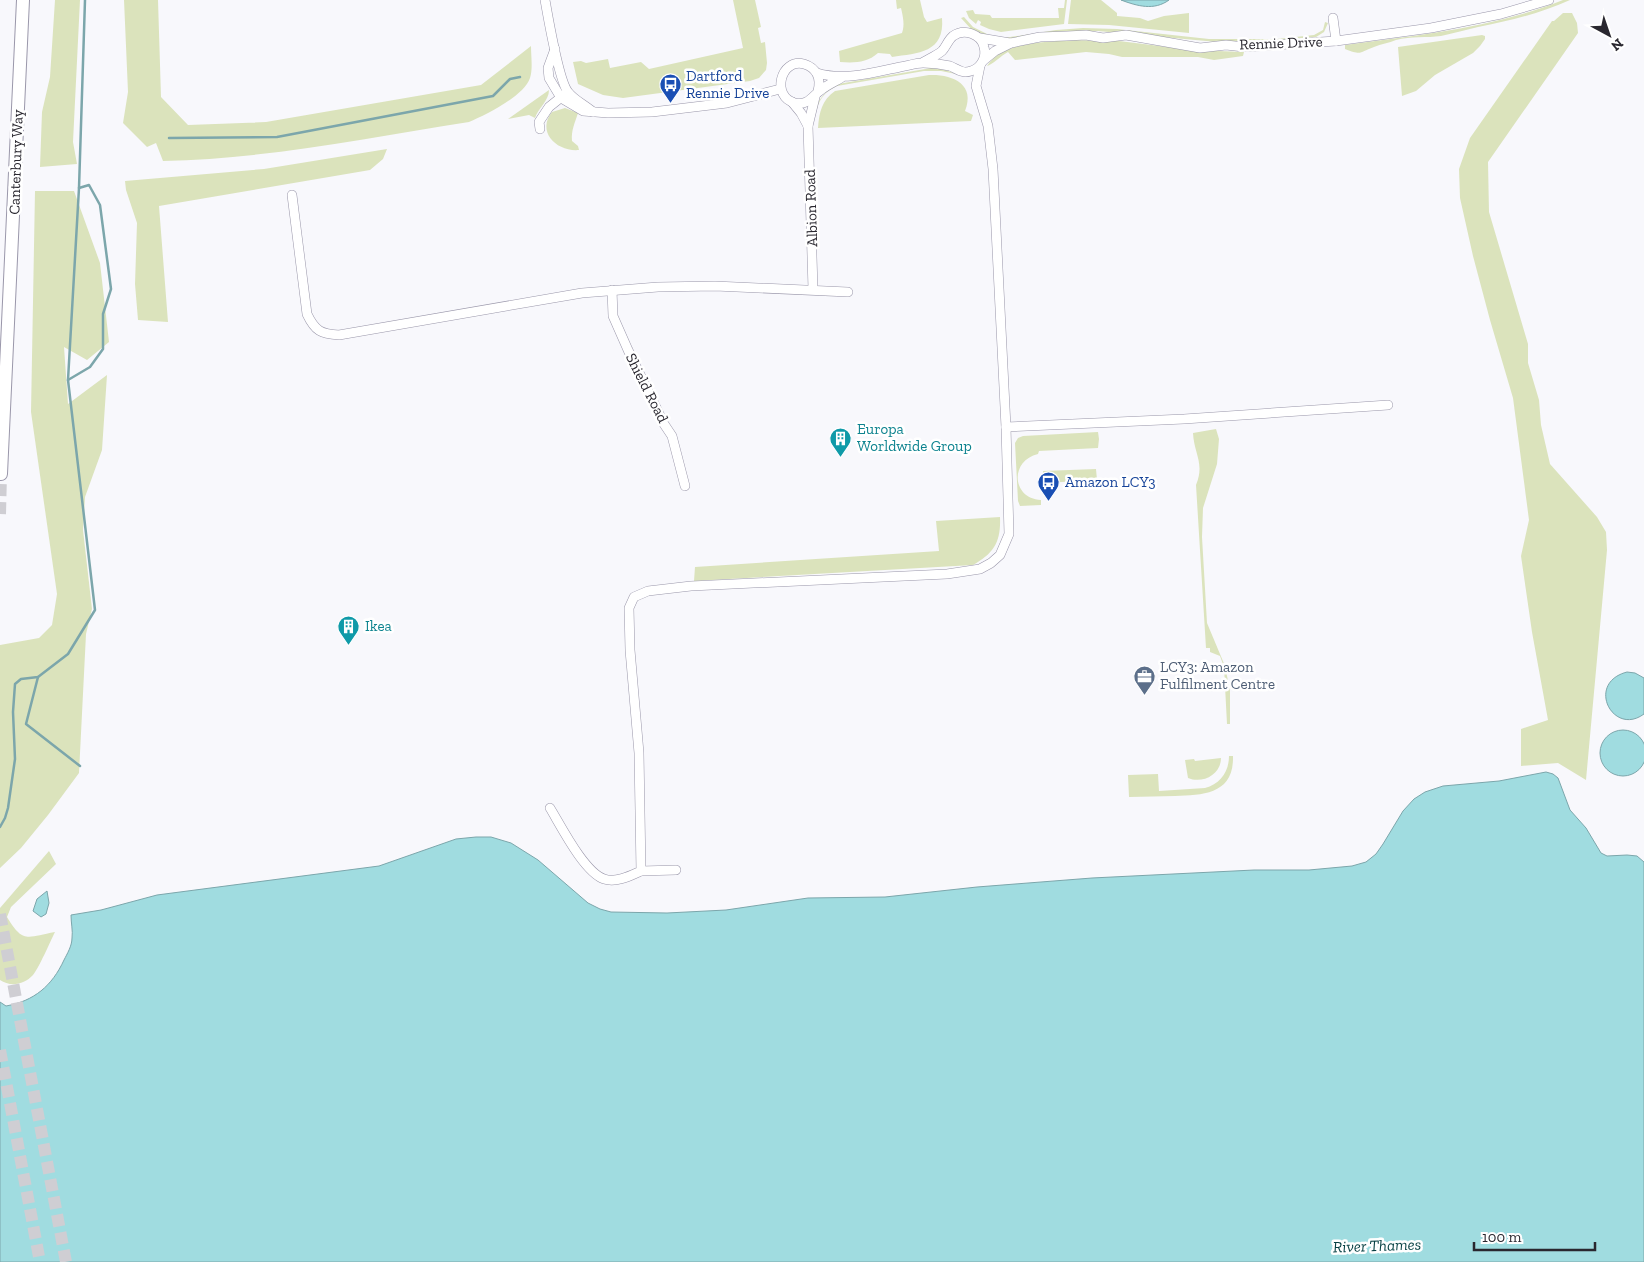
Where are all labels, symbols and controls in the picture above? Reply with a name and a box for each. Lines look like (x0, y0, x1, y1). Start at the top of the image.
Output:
north arrow (1584, 10, 1634, 60)
street label: Rennie Drive (1239, 33, 1323, 53)
text: N (1607, 35, 1627, 55)
place label: Dartford Rennie Drive (686, 67, 769, 102)
bus stop icon: Dartford Rennie Drive (658, 73, 682, 104)
street label: Canterbury Way (5, 109, 27, 215)
street label: Albion Road (801, 168, 821, 247)
street label: Shield Road (622, 350, 673, 426)
place label: Europa Worldwide Group (857, 420, 972, 455)
building icon: Europa Worldwide Group (829, 426, 853, 457)
bus stop icon: Amazon LCY3 (1037, 470, 1061, 501)
place label: Amazon LCY3 (1065, 473, 1156, 491)
building icon: Ikea (337, 614, 361, 645)
place label: Ikea (365, 617, 392, 635)
place label: LCY3: Amazon Fulfilment Centre (1160, 658, 1275, 693)
office icon: LCY3: Amazon Fulfilment Centre (1132, 664, 1156, 695)
scale bar (1474, 1220, 1595, 1252)
text: 100 m (1482, 1228, 1521, 1246)
water label: River Thames (1332, 1234, 1422, 1257)

